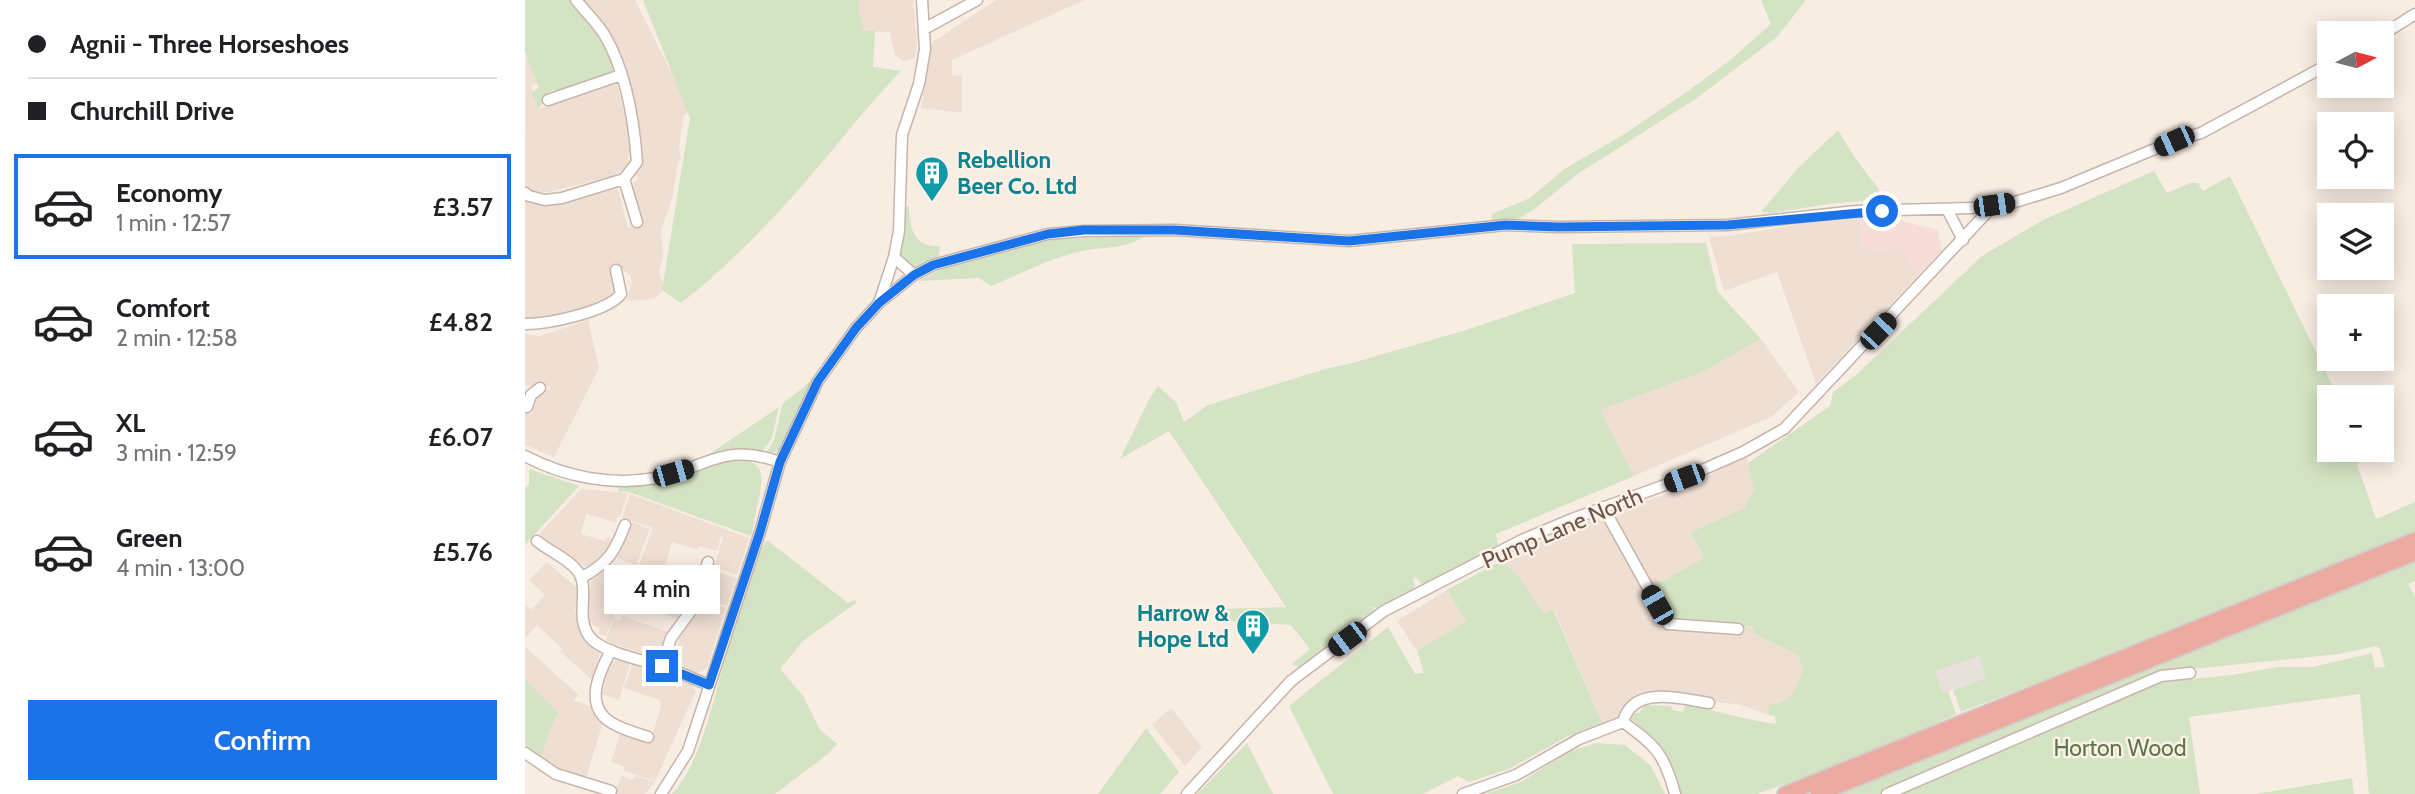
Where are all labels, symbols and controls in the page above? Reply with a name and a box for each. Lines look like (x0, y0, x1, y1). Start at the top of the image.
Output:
north arrow (2317, 21, 2394, 98)
map controls (2317, 21, 2394, 462)
text: Agnii - Three Horseshoes (70, 28, 349, 60)
text: Churchill Drive (70, 95, 234, 127)
button: locate (2317, 112, 2394, 189)
car (2151, 123, 2198, 159)
place label: Rebellion Beer Co. Ltd (957, 146, 1077, 200)
building icon: Rebellion Beer Co. Ltd (913, 154, 951, 203)
icon: car (32, 175, 95, 238)
text: Economy (116, 177, 222, 209)
text: £3.57 (433, 191, 493, 223)
car (1972, 192, 2017, 218)
route start (1866, 195, 1898, 227)
button: layers (2317, 203, 2394, 280)
text: 1 min · 12:57 (116, 209, 231, 237)
icon: car (32, 290, 95, 353)
text: Comfort (116, 292, 210, 324)
button: + (2317, 294, 2394, 371)
text: £4.82 (429, 306, 493, 338)
car (1856, 309, 1901, 353)
text: 2 min · 12:58 (116, 324, 238, 352)
button: − (2317, 385, 2394, 462)
icon: car (32, 405, 95, 468)
text: XL (116, 407, 145, 439)
text: £6.07 (428, 421, 493, 453)
text: 3 min · 12:59 (116, 439, 237, 467)
car (650, 457, 697, 489)
car (1661, 461, 1708, 495)
street label: Pump Lane North (1478, 482, 1646, 574)
icon: car (32, 520, 95, 583)
text: Green (116, 522, 183, 554)
text: £5.76 (433, 536, 493, 568)
text: 4 min · 13:00 (116, 554, 245, 582)
callout: 4 min (604, 564, 720, 614)
text: 4 min (633, 575, 691, 603)
car (1638, 582, 1677, 628)
place label: Harrow & Hope Ltd (1137, 599, 1230, 653)
building icon: Harrow & Hope Ltd (1234, 607, 1272, 656)
car (1324, 618, 1371, 660)
route end (646, 650, 678, 682)
button: Confirm (28, 700, 497, 780)
park label: Horton Wood (2053, 734, 2187, 762)

